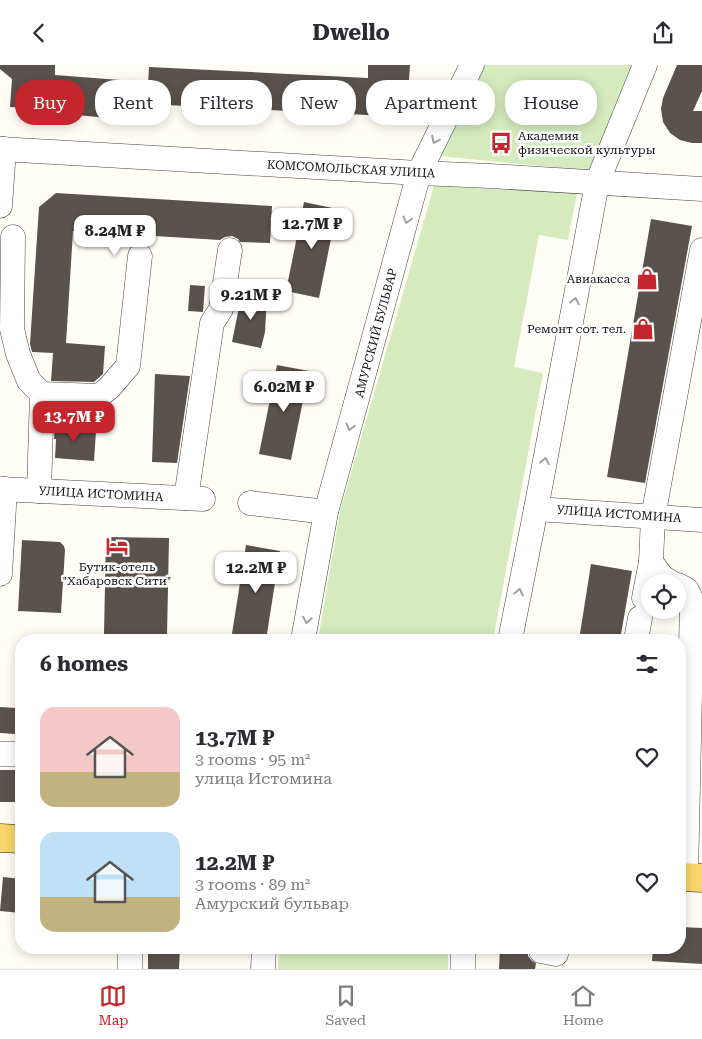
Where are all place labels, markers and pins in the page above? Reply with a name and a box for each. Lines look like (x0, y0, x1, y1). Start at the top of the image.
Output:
place label: Академия физической культуры (518, 129, 656, 157)
bus stop icon: Академия физической культуры (488, 130, 514, 156)
pin: 12.7M ₽ (266, 207, 358, 250)
pin: 8.24M ₽ (69, 215, 161, 257)
shop icon: Авиакасса (634, 266, 660, 292)
place label: Авиакасса (567, 272, 630, 286)
pin: 9.21M ₽ (205, 279, 297, 321)
shop icon: Ремонт сот. тел. (630, 316, 656, 342)
place label: Ремонт сот. тел. (527, 322, 626, 336)
pin: 6.02M ₽ (238, 371, 330, 413)
pin: 13.7M ₽ (28, 401, 120, 443)
hotel icon: Бутик-отель "Хабаровск Сити" (104, 533, 130, 559)
pin: 12.2M ₽ (210, 551, 302, 594)
place label: Бутик-отель "Хабаровск Сити" (63, 560, 171, 588)

